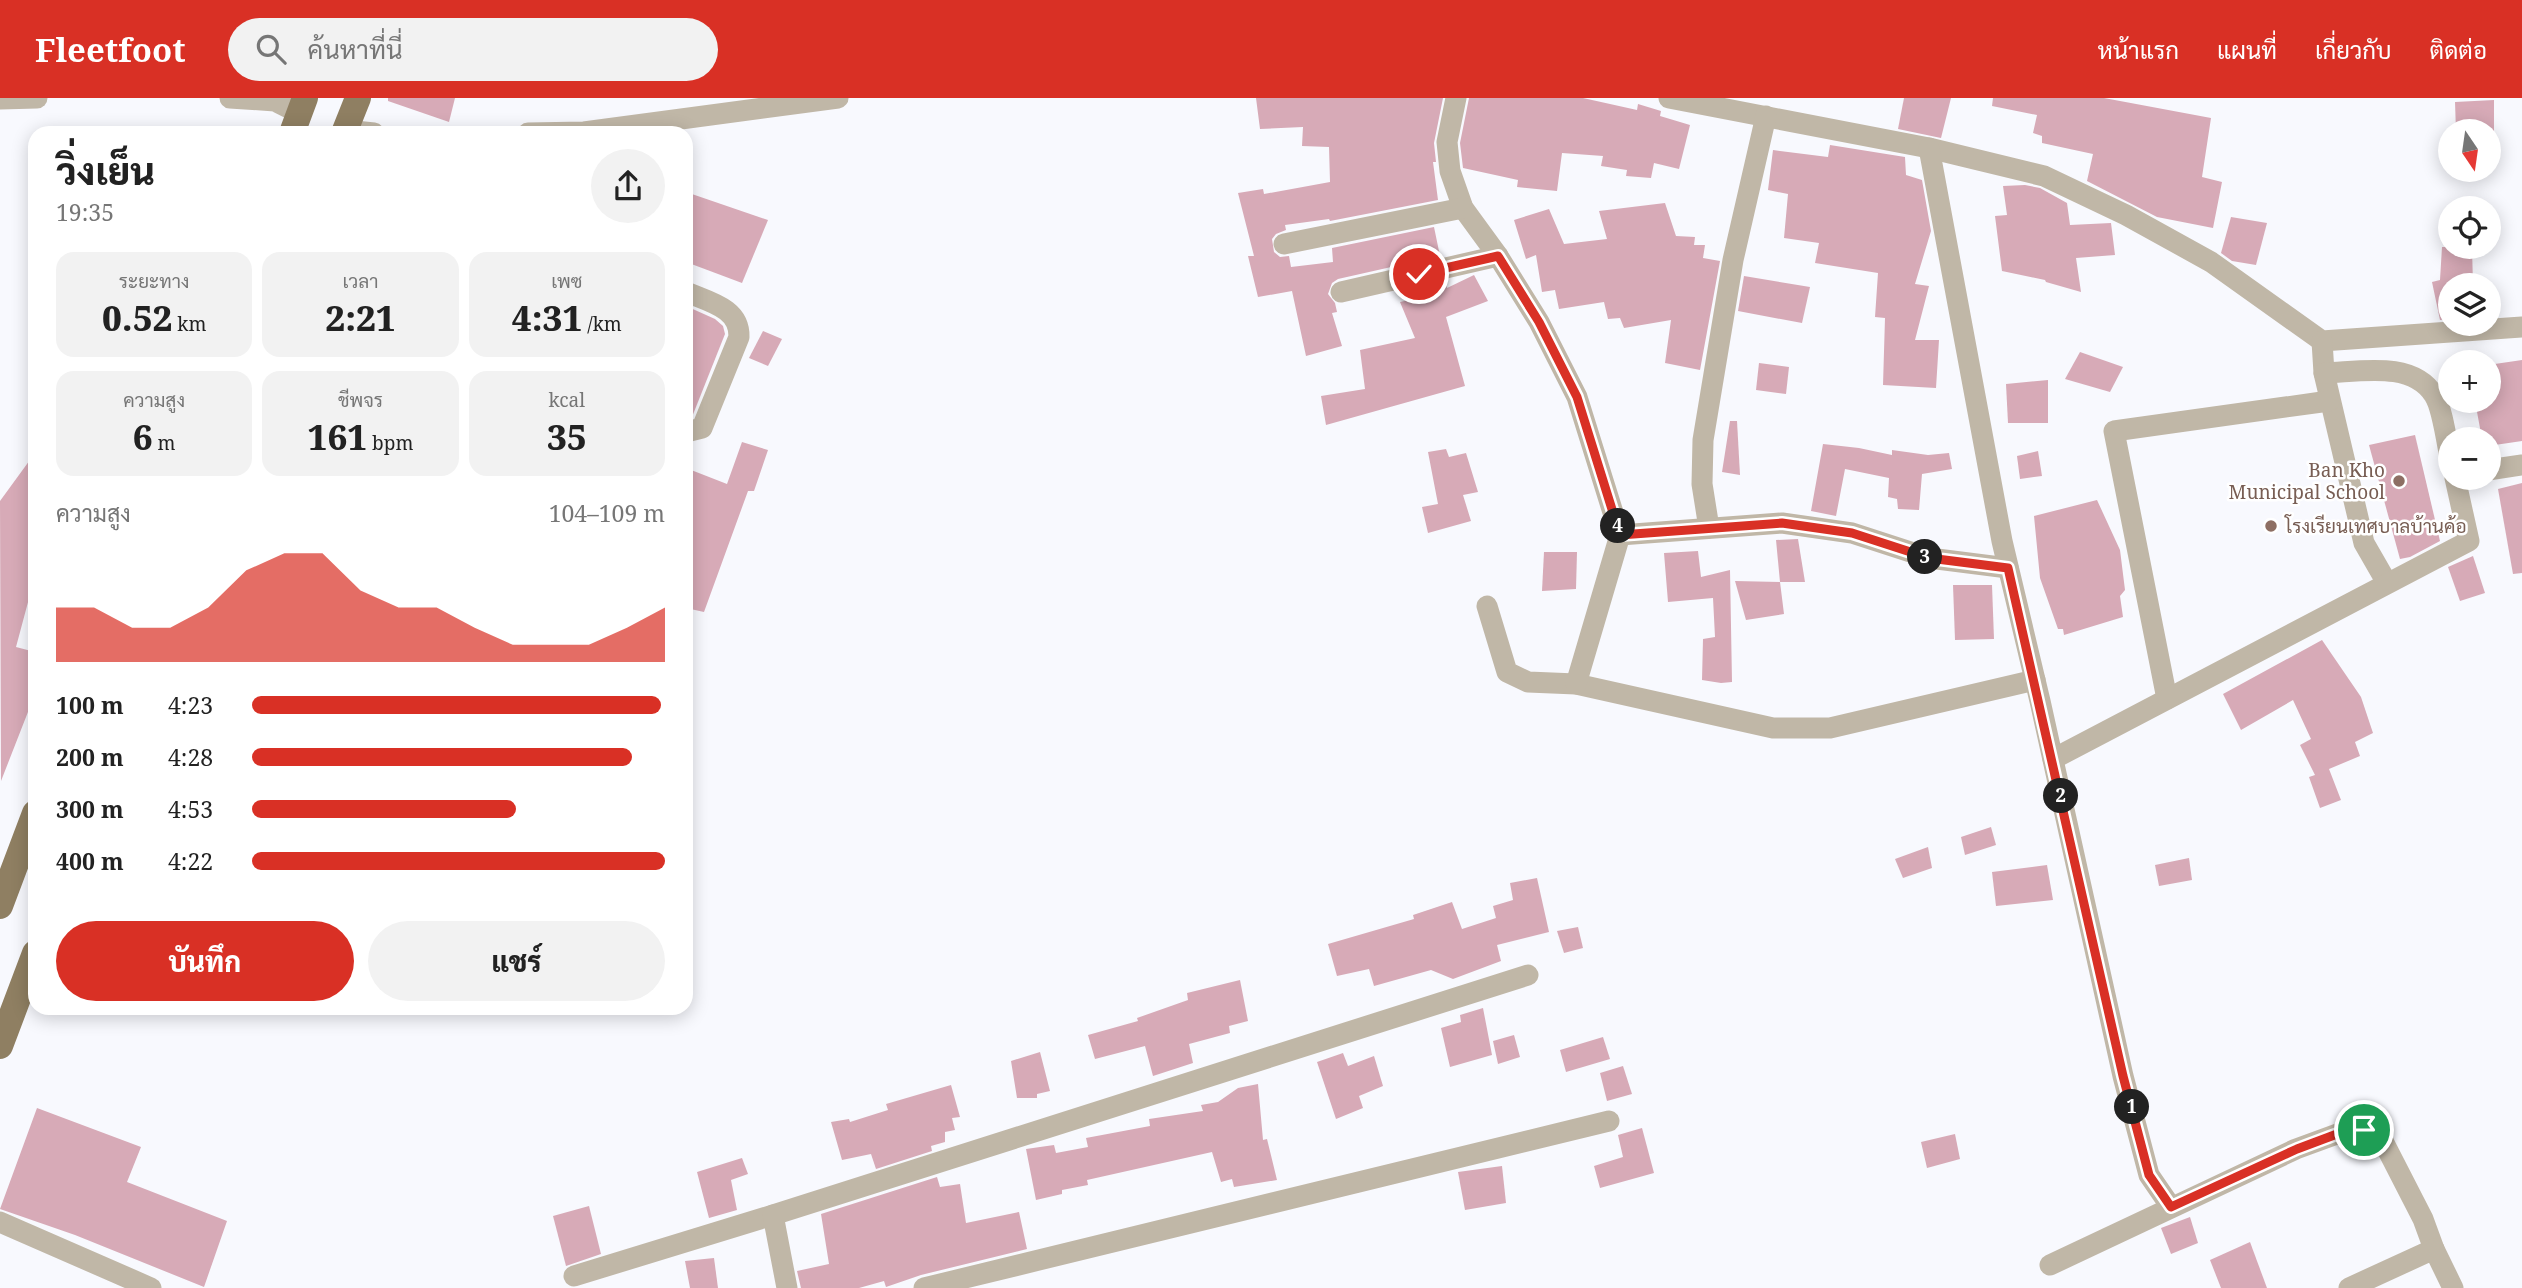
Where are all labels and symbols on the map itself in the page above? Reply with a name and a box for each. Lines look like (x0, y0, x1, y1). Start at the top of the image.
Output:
north arrow (2438, 119, 2501, 182)
pin (1389, 244, 1449, 304)
place label: Ban Kho Municipal School (2229, 457, 2385, 505)
marker: Ban Kho Municipal School (2391, 473, 2407, 489)
pin: 4 (1600, 508, 1636, 544)
place label: โรงเรียนเทศบาลบ้านค้อ (2284, 513, 2467, 539)
marker: โรงเรียนเทศบาลบ้านค้อ (2263, 518, 2279, 534)
pin: 3 (1908, 540, 1942, 574)
pin: 2 (2044, 778, 2078, 814)
pin: 1 (2114, 1090, 2150, 1124)
pin (2334, 1100, 2394, 1160)

